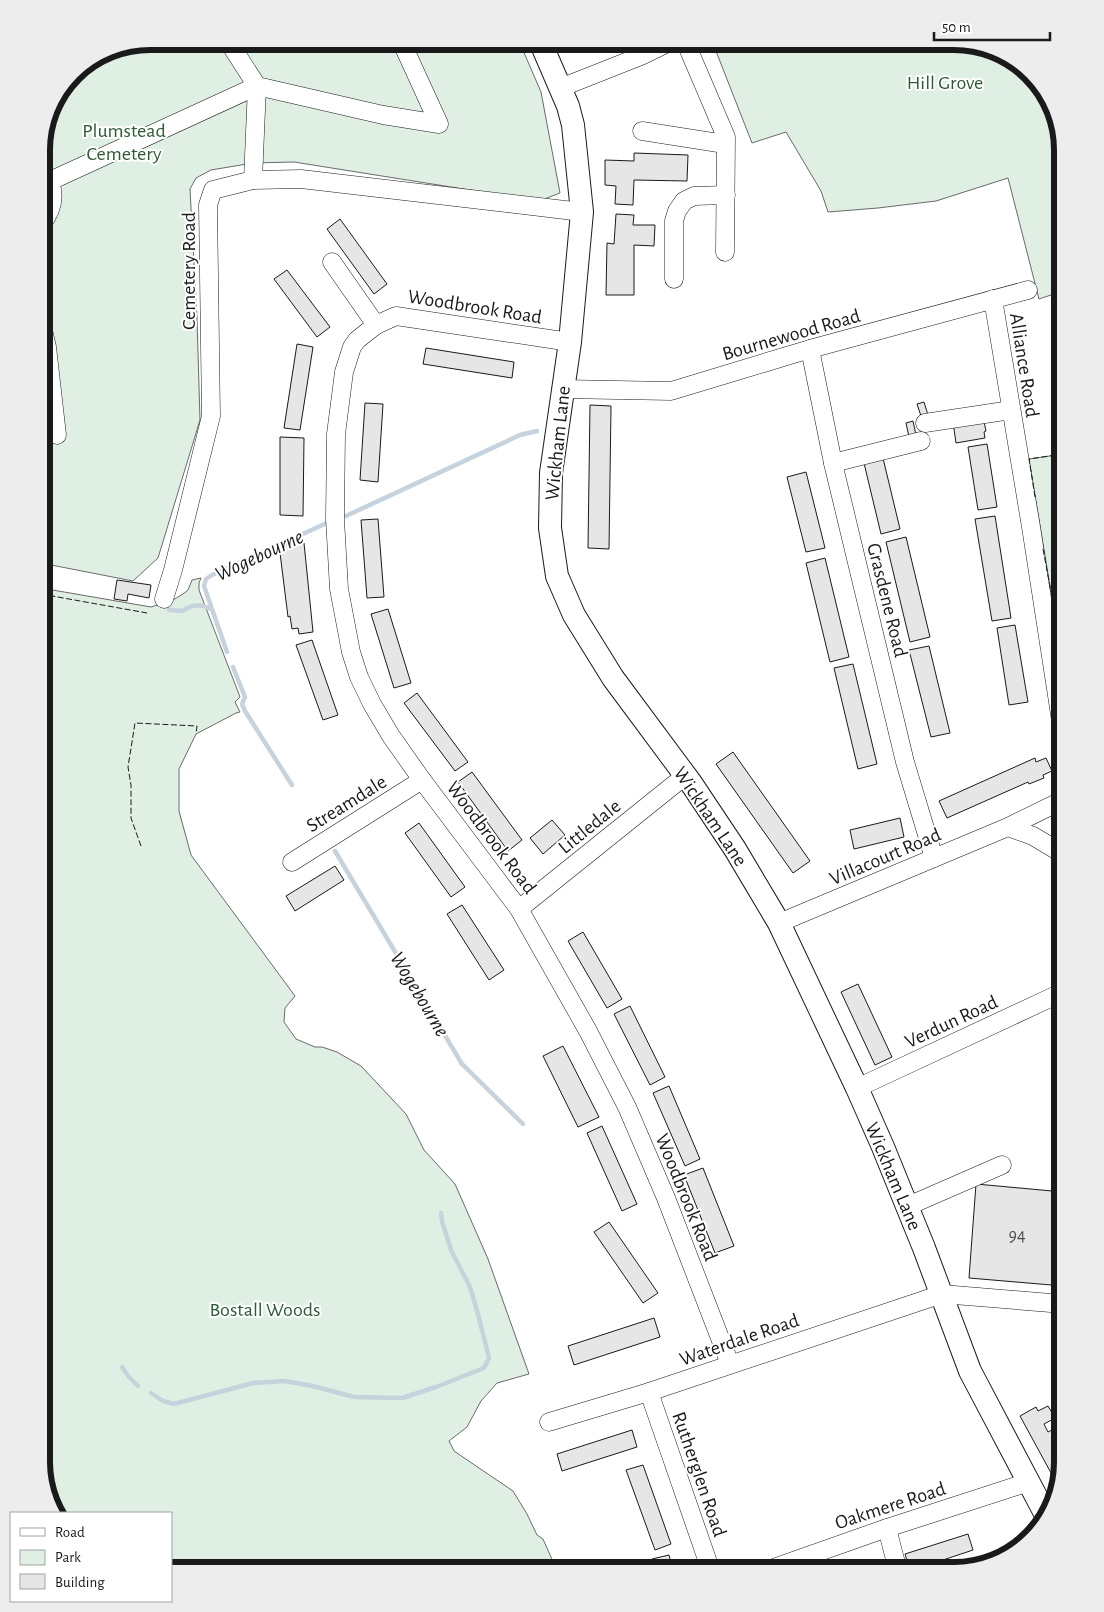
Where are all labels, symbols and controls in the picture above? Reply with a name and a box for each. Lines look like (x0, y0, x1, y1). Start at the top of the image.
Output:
scale bar (934, 10, 1050, 42)
text: 50 m (942, 20, 971, 35)
park label: Hill Grove (907, 73, 983, 93)
park label: Plumstead Cemetery (82, 121, 166, 164)
street label: Cemetery Road (179, 212, 199, 330)
street label: Woodbrook Road (406, 287, 543, 327)
street label: Bournewood Road (720, 306, 863, 364)
street label: Alliance Road (1006, 311, 1042, 419)
street label: Wickham Lane (542, 385, 574, 501)
water label: Wogebourne (212, 526, 307, 585)
street label: Grasdene Road (863, 541, 911, 659)
street label: Wickham Lane (670, 763, 751, 870)
street label: Streamdale (303, 771, 390, 836)
street label: Woodbrook Road (442, 778, 540, 898)
street label: Littledale (555, 796, 625, 858)
street label: Villacourt Road (827, 825, 944, 889)
water label: Wogebourne (386, 948, 453, 1040)
street label: Verdun Road (902, 992, 1001, 1052)
street label: Wickham Lane (861, 1119, 925, 1233)
street label: Woodbrook Road (651, 1131, 721, 1264)
house number: 94 (1008, 1227, 1026, 1245)
park label: Bostall Woods (210, 1300, 320, 1320)
street label: Waterdale Road (677, 1310, 801, 1370)
street label: Rutherglen Road (668, 1409, 730, 1539)
street label: Oakmere Road (833, 1479, 948, 1533)
legend (10, 1512, 172, 1602)
text: Road (55, 1525, 85, 1540)
text: Park (55, 1550, 81, 1565)
text: Building (55, 1575, 105, 1590)

